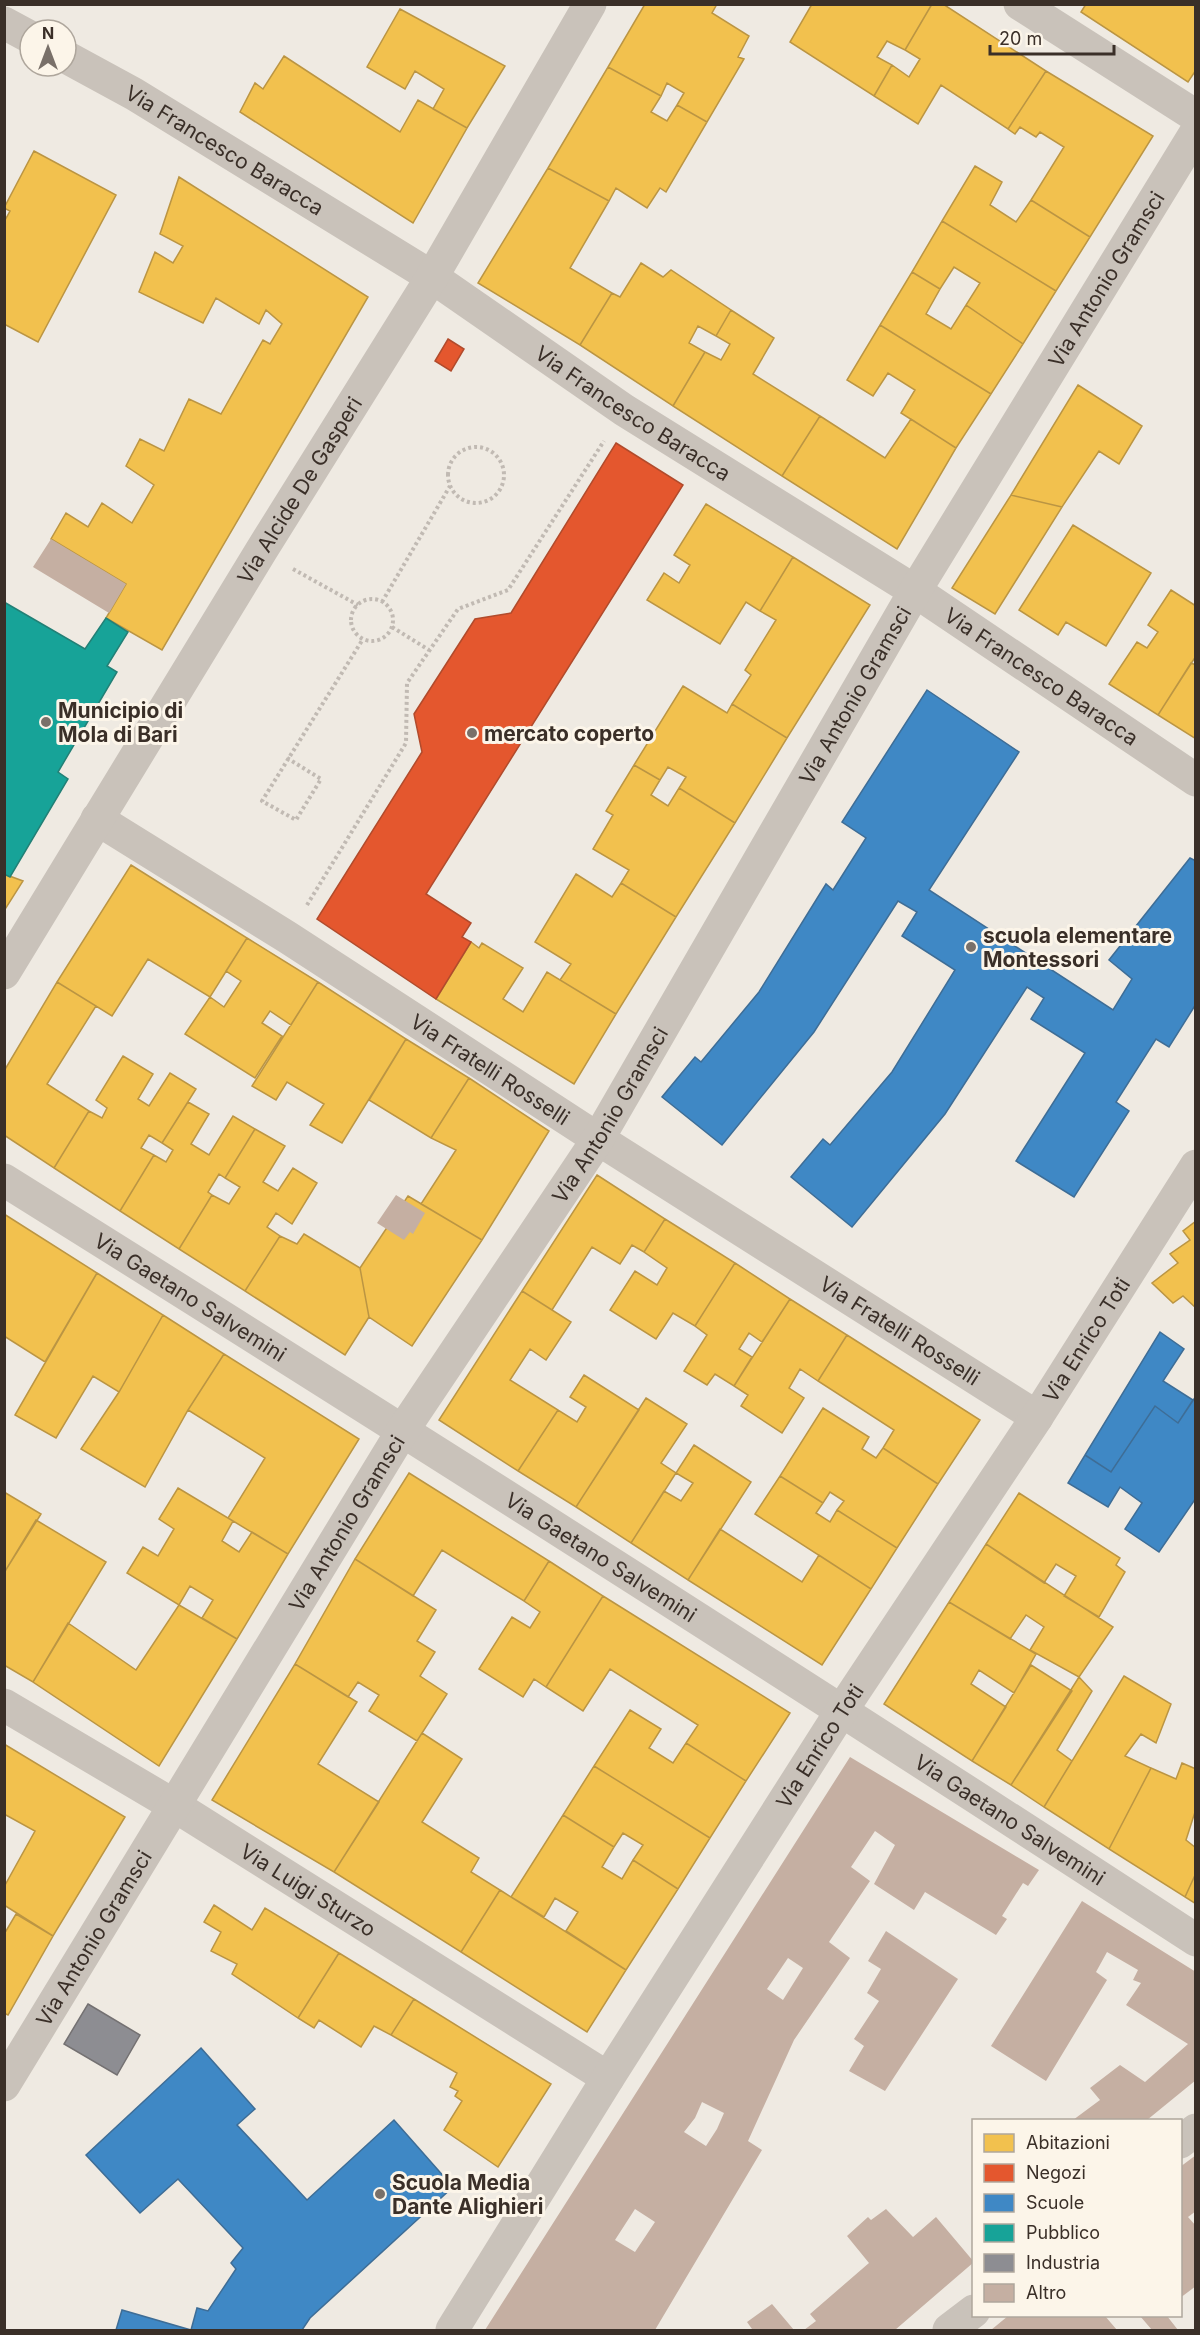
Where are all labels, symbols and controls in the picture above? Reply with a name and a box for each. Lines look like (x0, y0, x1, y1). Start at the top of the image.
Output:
north arrow (18, 18, 78, 78)
scale bar (990, 18, 1114, 56)
text: N (42, 23, 54, 43)
text: 20 m (999, 28, 1042, 49)
street label: Via Francesco Baracca (121, 79, 329, 220)
street label: Via Antonio Gramsci (1043, 187, 1169, 372)
street label: Via Francesco Baracca (531, 340, 735, 486)
street label: Via Alcide De Gasperi (232, 392, 367, 588)
street label: Via Antonio Gramsci (793, 602, 916, 789)
street label: Via Francesco Baracca (940, 602, 1143, 750)
place label: Municipio di Mola di Bari (58, 698, 183, 747)
marker: Municipio di Mola di Bari (39, 715, 53, 729)
place label: mercato coperto (484, 721, 654, 746)
marker: mercato coperto (465, 726, 479, 740)
place label: scuola elementare Montessori (983, 923, 1172, 972)
marker: scuola elementare Montessori (964, 940, 978, 954)
street label: Via Fratelli Rosselli (406, 1008, 574, 1130)
street label: Via Antonio Gramsci (546, 1022, 673, 1207)
street label: Via Gaetano Salvemini (90, 1227, 291, 1367)
street label: Via Fratelli Rosselli (815, 1270, 985, 1390)
street label: Via Enrico Toti (1037, 1273, 1135, 1407)
street label: Via Antonio Gramsci (283, 1431, 409, 1616)
street label: Via Gaetano Salvemini (501, 1487, 701, 1627)
street label: Via Enrico Toti (770, 1679, 868, 1813)
street label: Via Gaetano Salvemini (910, 1749, 1110, 1890)
street label: Via Luigi Sturzo (236, 1838, 381, 1942)
street label: Via Antonio Gramsci (30, 1846, 157, 2031)
legend (972, 2119, 1182, 2317)
text: Abitazioni (1026, 2132, 1110, 2153)
text: Negozi (1026, 2162, 1086, 2183)
place label: Scuola Media Dante Alighieri (392, 2170, 543, 2219)
marker: Scuola Media Dante Alighieri (373, 2187, 387, 2201)
text: Scuole (1026, 2192, 1084, 2213)
text: Pubblico (1026, 2222, 1100, 2243)
text: Industria (1026, 2252, 1100, 2273)
text: Altro (1026, 2282, 1066, 2303)

